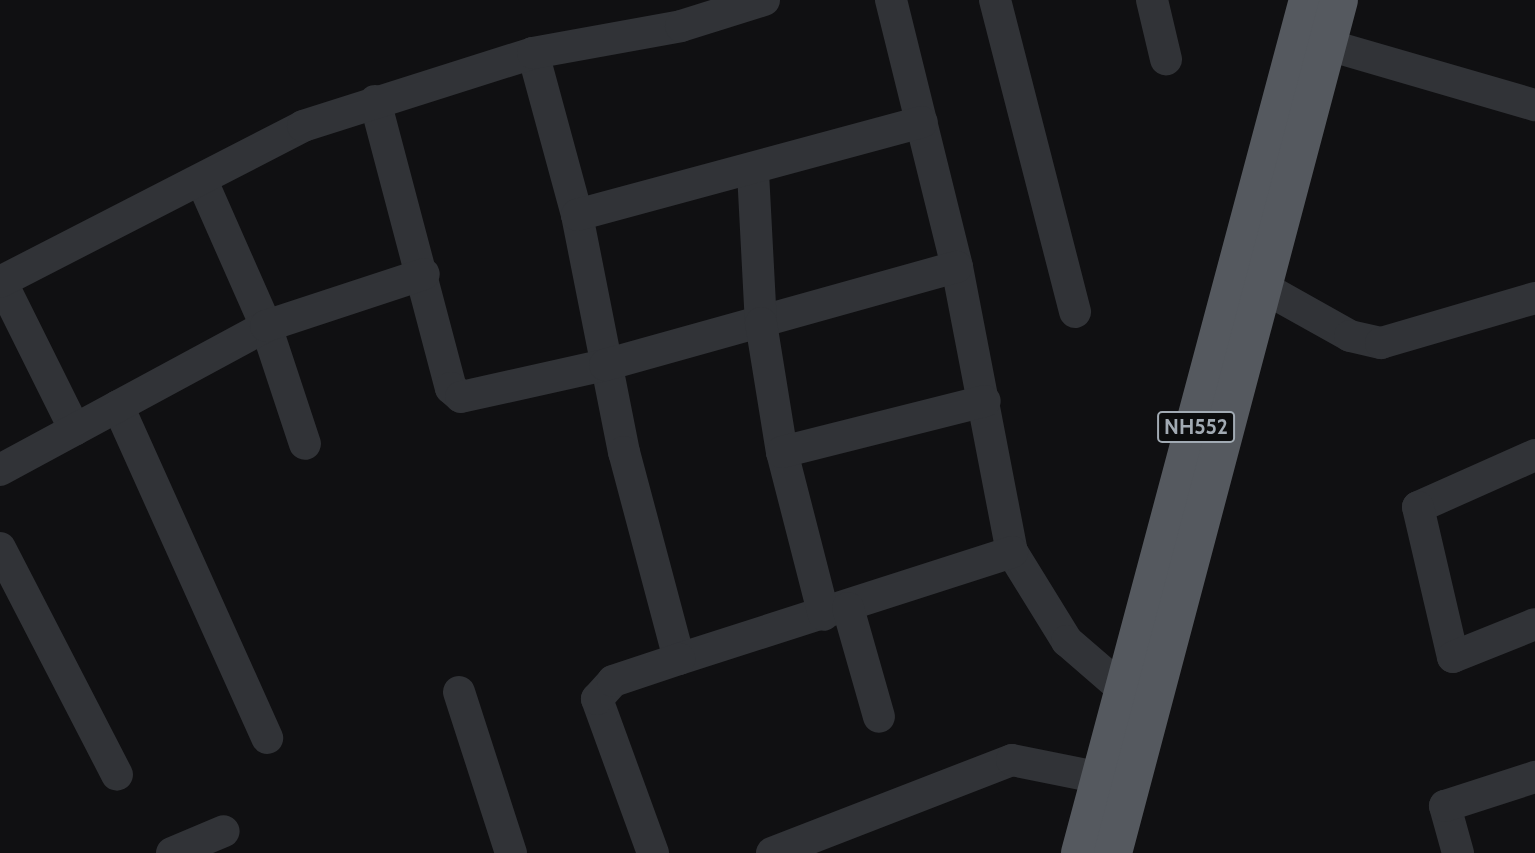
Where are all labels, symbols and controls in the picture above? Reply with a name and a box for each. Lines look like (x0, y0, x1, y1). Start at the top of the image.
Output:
road number: NH552 (1156, 410, 1236, 444)

